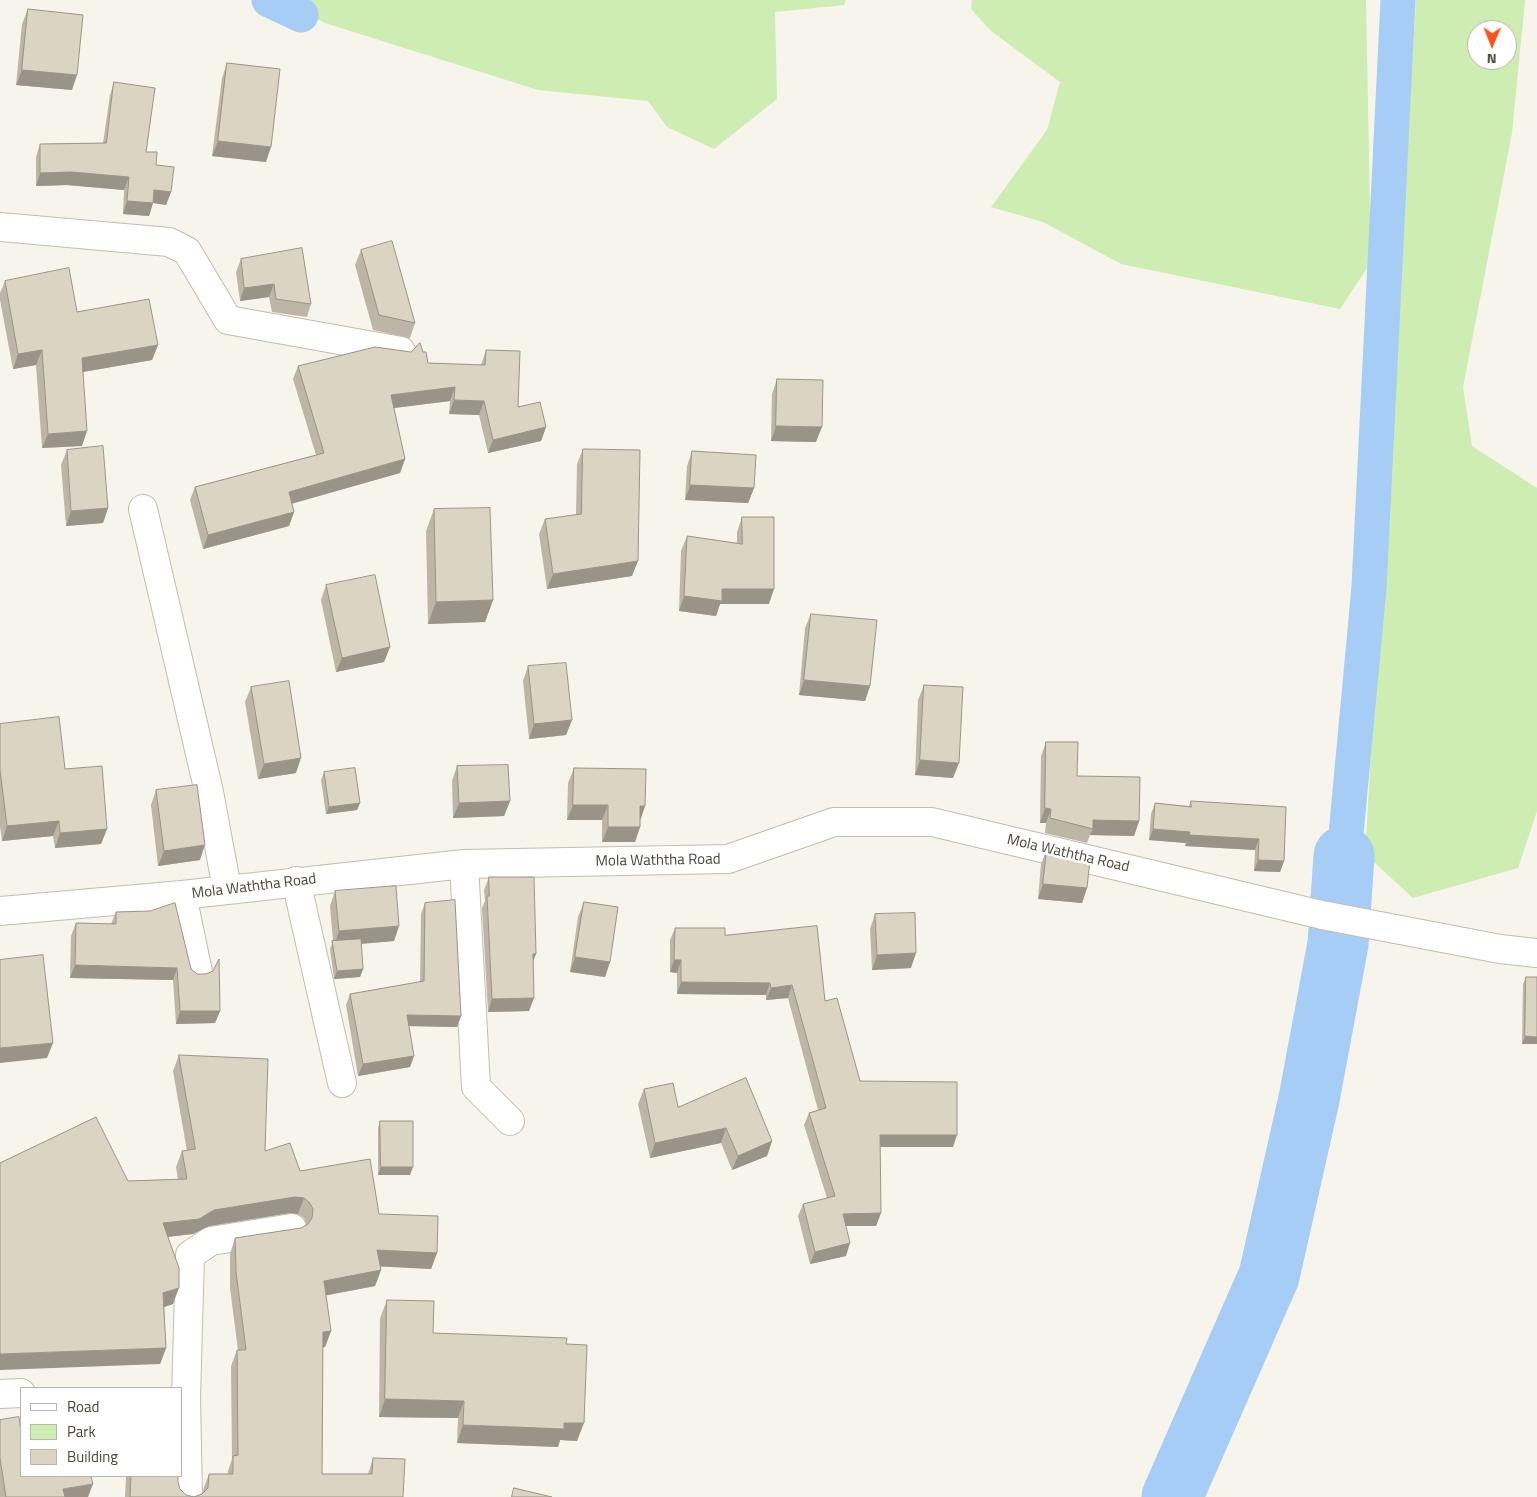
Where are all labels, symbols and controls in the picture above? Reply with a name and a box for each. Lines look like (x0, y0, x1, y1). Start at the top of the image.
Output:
north arrow (1467, 20, 1517, 70)
text: N (1487, 49, 1497, 70)
street label: Mola Waththa Road (1005, 831, 1131, 877)
street label: Mola Waththa Road (595, 851, 721, 871)
street label: Mola Waththa Road (191, 870, 317, 904)
legend (20, 1387, 182, 1477)
text: Road (67, 1395, 99, 1418)
text: Park (67, 1420, 96, 1443)
text: Building (67, 1445, 118, 1468)

